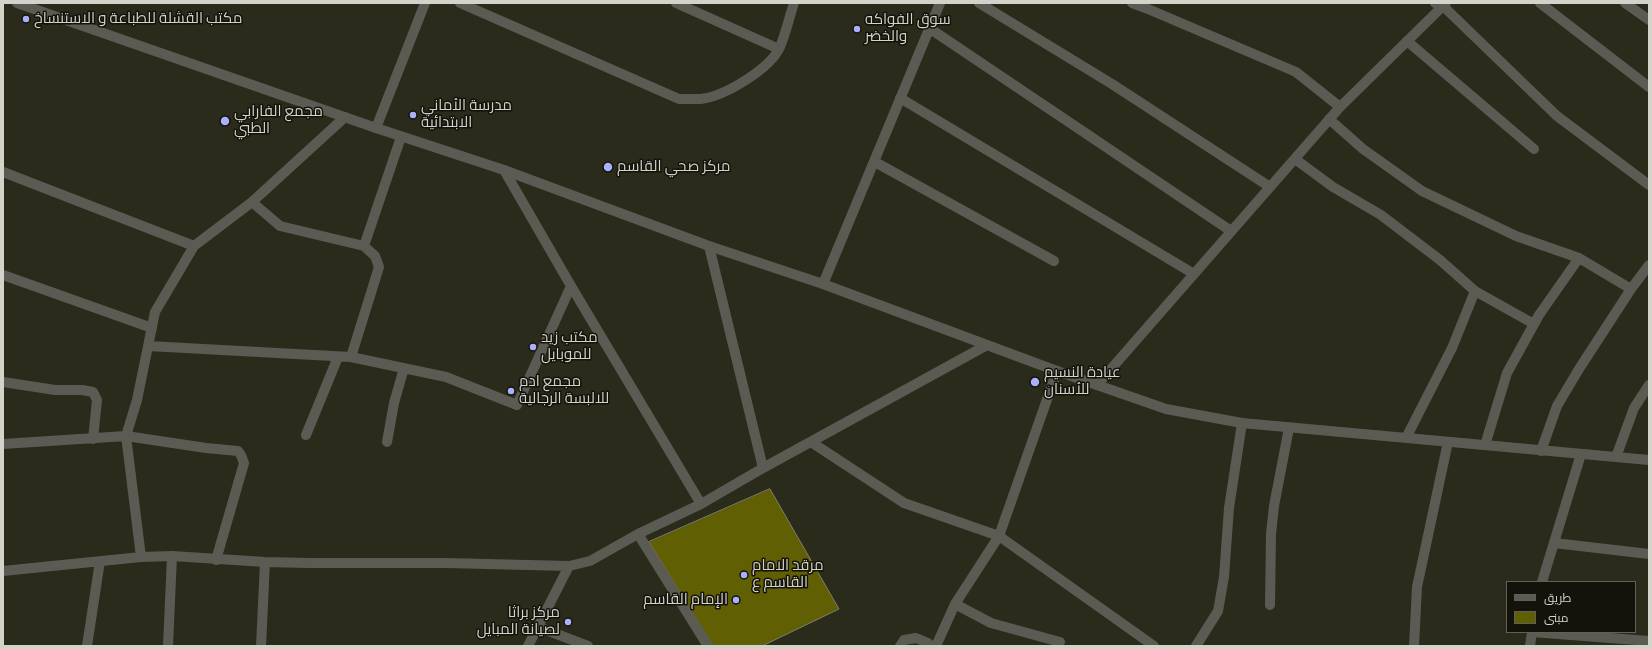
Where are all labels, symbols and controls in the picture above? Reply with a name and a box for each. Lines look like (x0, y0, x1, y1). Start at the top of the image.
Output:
place label: مكتب القشلة للطباعة و الاستنساخ (34, 10, 242, 28)
place label: سوق الفواكه والخضر (865, 11, 951, 46)
marker: مكتب القشلة للطباعة و الاستنساخ (21, 14, 31, 24)
marker: سوق الفواكه والخضر (852, 24, 862, 34)
place label: مدرسة الأماني الابتدائية (421, 97, 512, 132)
place label: مجمع الفارابي الطبي (234, 103, 323, 138)
marker: مدرسة الأماني الابتدائية (408, 110, 418, 120)
marker: مجمع الفارابي الطبي (219, 115, 231, 127)
place label: مركز صحي القاسم (617, 158, 730, 176)
marker: مركز صحي القاسم (602, 161, 614, 173)
place label: مكتب زيد للموبايل (541, 329, 598, 364)
marker: مكتب زيد للموبايل (528, 342, 538, 352)
place label: عيادة النسيم للأسنان (1044, 364, 1121, 399)
place label: مجمع ادم للالبسة الرجالية (519, 373, 609, 408)
marker: عيادة النسيم للأسنان (1029, 376, 1041, 388)
marker: مجمع ادم للالبسة الرجالية (506, 386, 516, 396)
place label: مرقد الامام القاسم ع (752, 557, 824, 592)
marker: مرقد الامام القاسم ع (739, 570, 749, 580)
legend (1506, 581, 1636, 633)
text: طريق (1544, 590, 1571, 605)
place label: الإمام القاسم (643, 591, 728, 609)
marker: الإمام القاسم (731, 595, 741, 605)
place label: مركز براثا لصيانة المبايل (477, 604, 560, 639)
text: مبنى (1544, 610, 1569, 625)
marker: مركز براثا لصيانة المبايل (563, 617, 573, 627)

